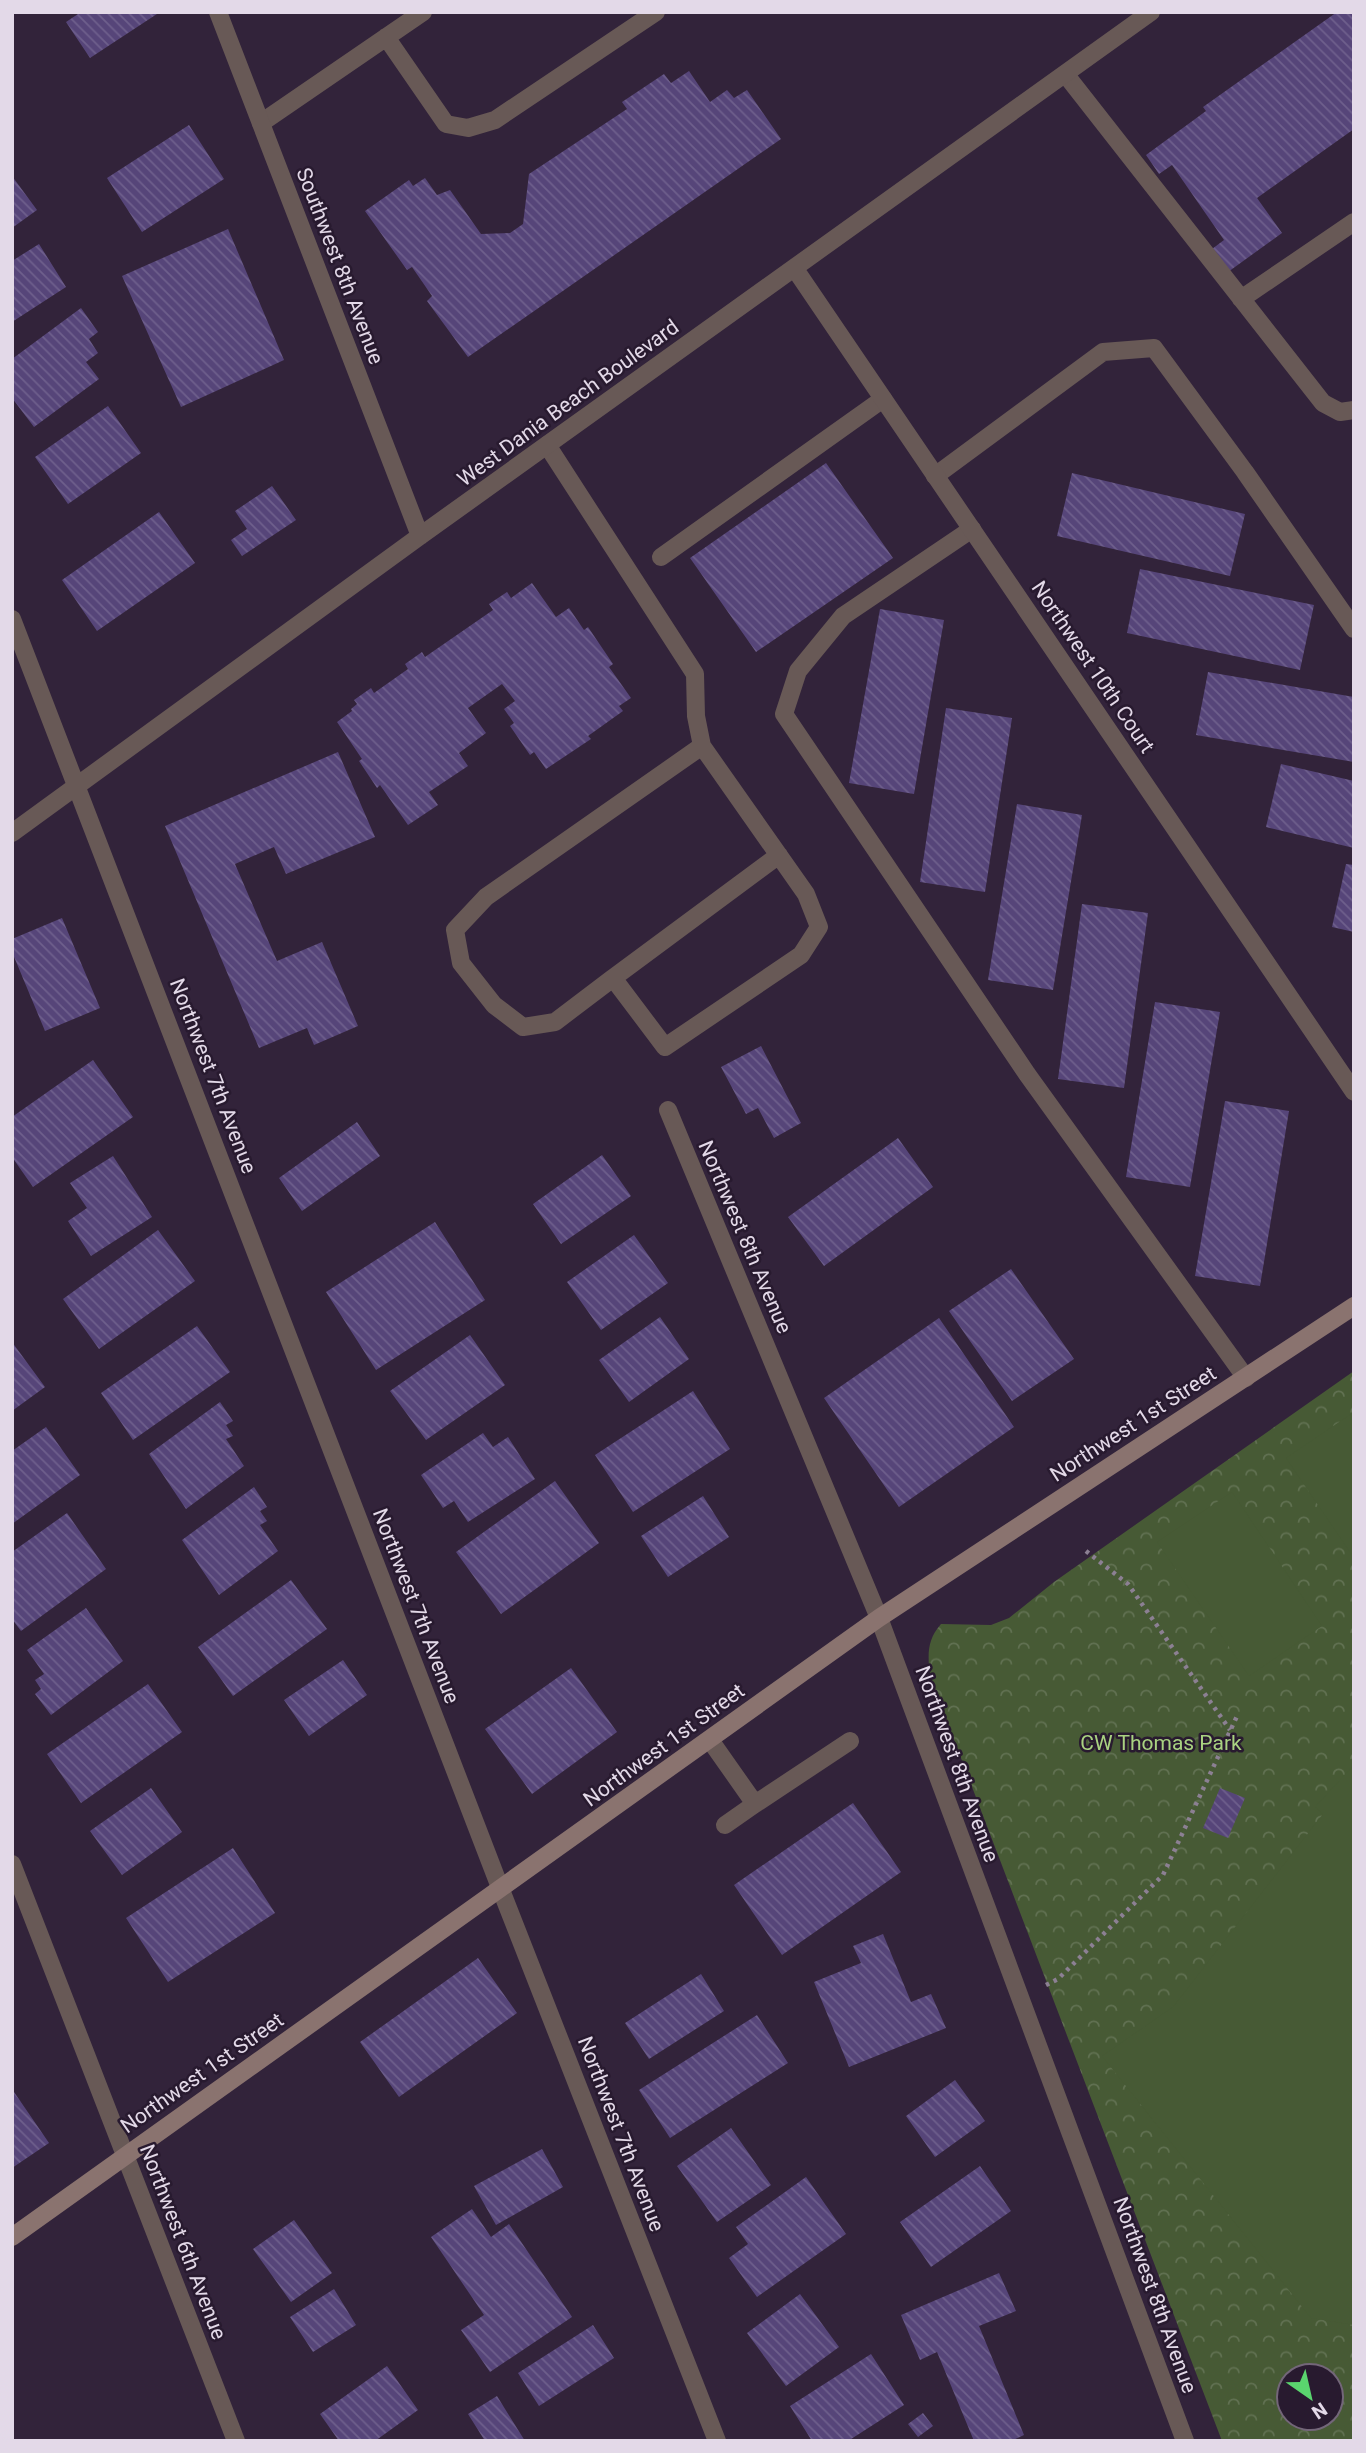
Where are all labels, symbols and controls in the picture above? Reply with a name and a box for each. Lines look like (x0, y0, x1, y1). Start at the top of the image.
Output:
street label: Southwest 8th Avenue (291, 164, 389, 368)
street label: West Dania Beach Boulevard (453, 315, 683, 491)
street label: Northwest 10th Court (1027, 577, 1159, 757)
street label: Northwest 7th Avenue (165, 975, 261, 1177)
street label: Northwest 8th Avenue (694, 1137, 796, 1337)
street label: Northwest 1st Street (1046, 1361, 1221, 1487)
street label: Northwest 7th Avenue (368, 1505, 464, 1707)
street label: Northwest 8th Avenue (910, 1663, 1004, 1865)
street label: Northwest 1st Street (579, 1679, 749, 1811)
park label: CW Thomas Park (1080, 1731, 1242, 1755)
street label: Northwest 1st Street (116, 2008, 288, 2138)
street label: Northwest 7th Avenue (573, 2033, 669, 2235)
street label: Northwest 6th Avenue (135, 2141, 231, 2343)
street label: Northwest 8th Avenue (1108, 2194, 1202, 2396)
north arrow (1275, 2362, 1345, 2432)
text: N (1307, 2397, 1331, 2424)

